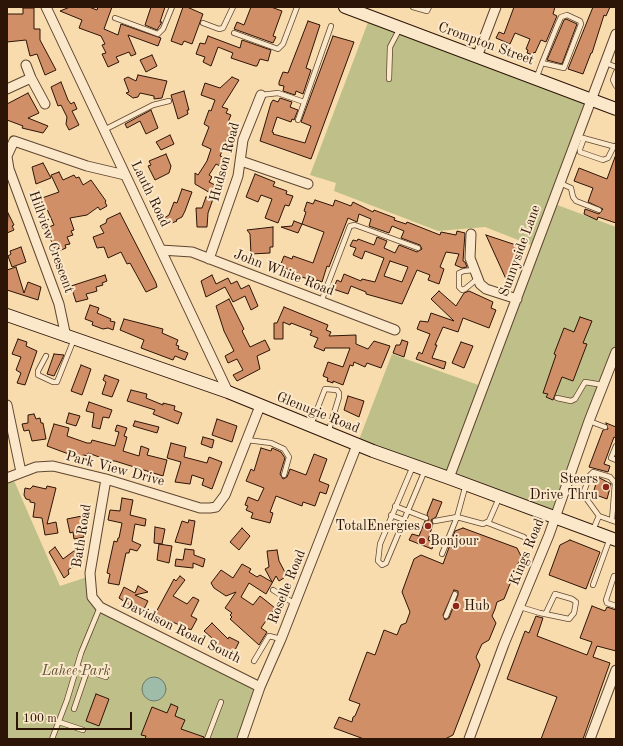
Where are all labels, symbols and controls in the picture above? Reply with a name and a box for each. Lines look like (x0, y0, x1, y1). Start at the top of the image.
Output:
street label: Crompton Street (436, 19, 536, 69)
street label: Hudson Road (206, 120, 244, 204)
street label: Lauth Road (127, 158, 173, 230)
street label: Hillview Crescent (25, 189, 77, 295)
street label: Sunnyside Lane (496, 203, 544, 299)
street label: John White Road (231, 246, 337, 300)
street label: Glenugie Road (274, 389, 362, 437)
street label: Park View Drive (64, 448, 166, 490)
place label: Steers Drive Thru (530, 471, 598, 504)
marker: Steers Drive Thru (601, 482, 611, 492)
street label: Bath Road (69, 503, 95, 569)
street label: Kings Road (506, 516, 548, 588)
place label: TotalEnergies (335, 518, 420, 534)
marker: TotalEnergies (423, 521, 433, 531)
place label: Bonjour (430, 533, 479, 549)
marker: Bonjour (417, 536, 427, 546)
street label: Roselle Road (264, 547, 310, 627)
street label: Davidson Road South (118, 595, 244, 667)
place label: Hub (464, 598, 490, 614)
marker: Hub (451, 601, 461, 611)
park label: Lahee Park (42, 663, 110, 679)
scale bar (18, 704, 134, 730)
text: 100 m (23, 713, 57, 725)

